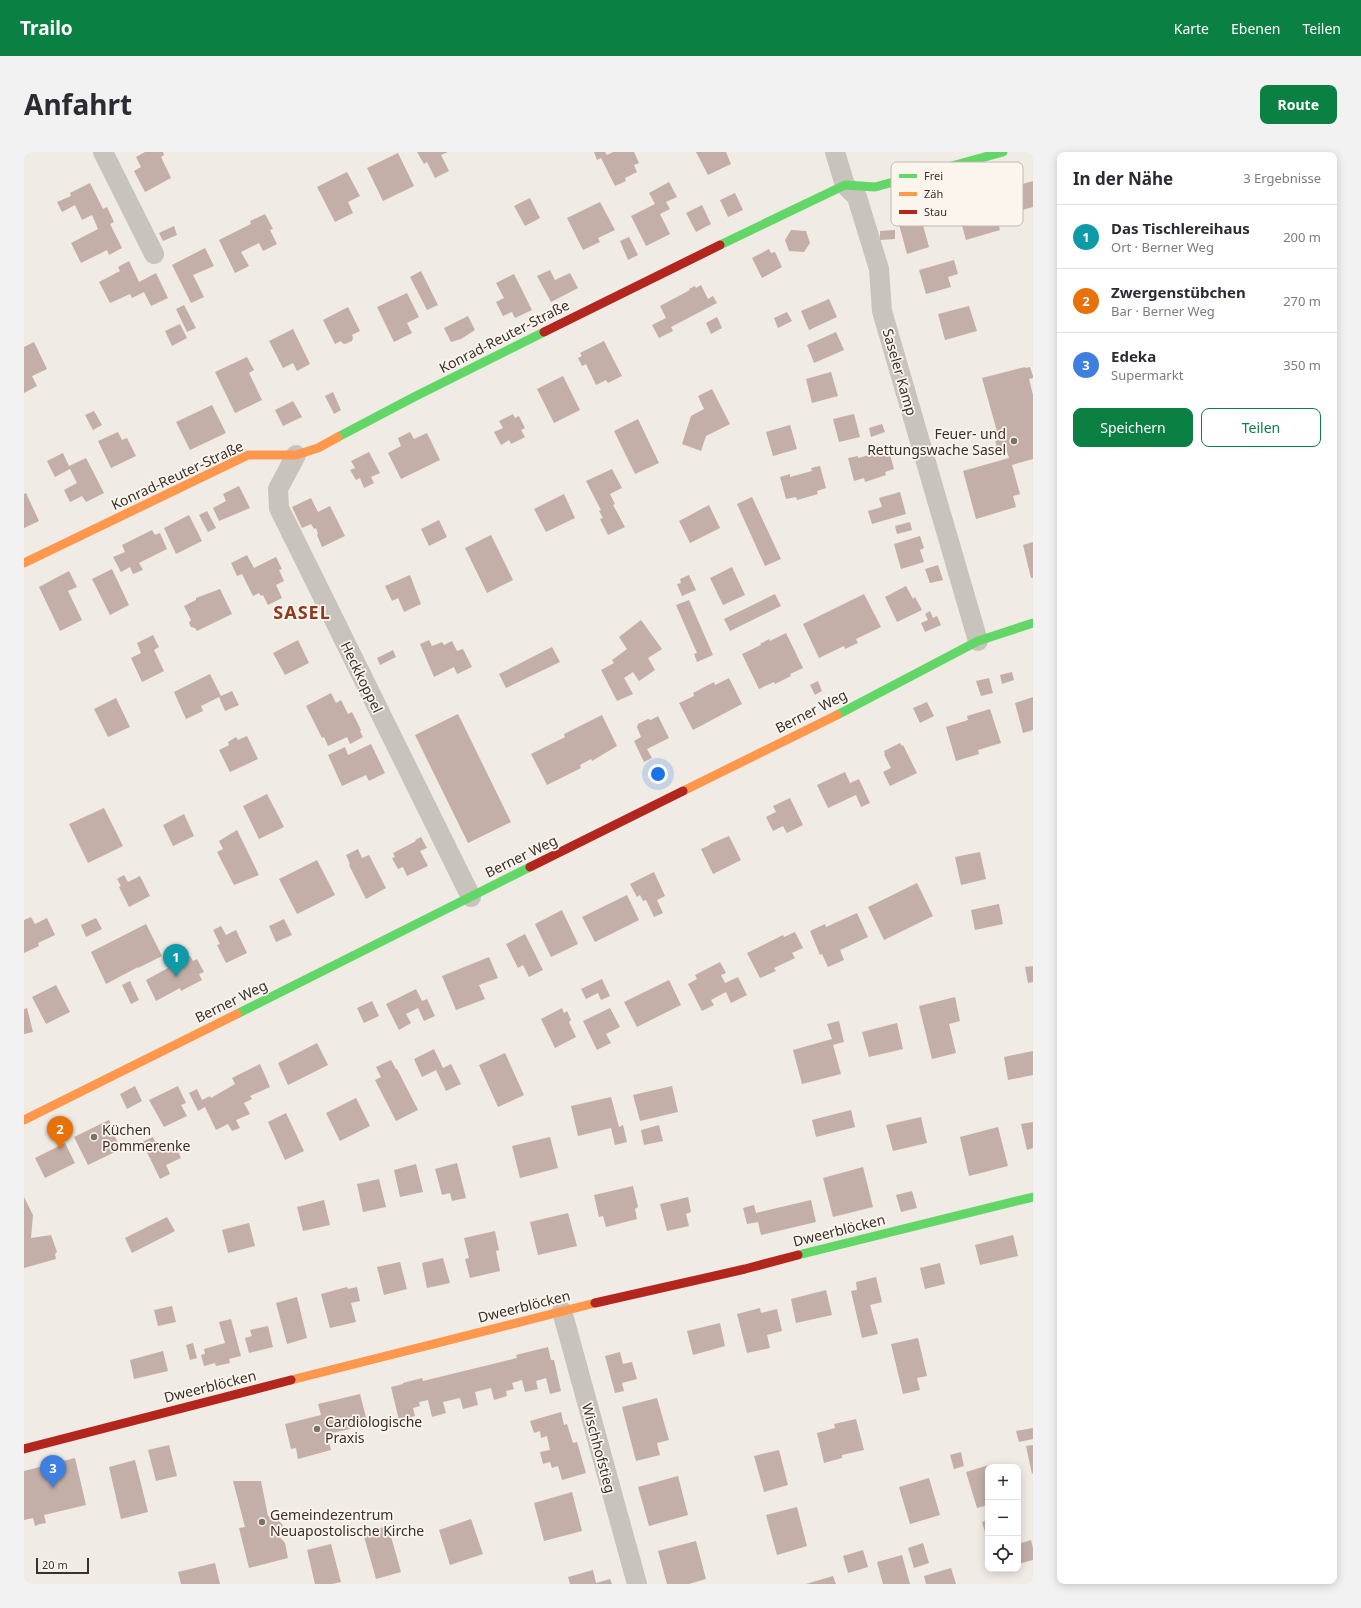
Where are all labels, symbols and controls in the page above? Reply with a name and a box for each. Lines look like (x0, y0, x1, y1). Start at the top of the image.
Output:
text: Trailo (20, 15, 73, 41)
text: Karte (1174, 19, 1209, 38)
text: Ebenen (1231, 19, 1281, 38)
text: Teilen (1303, 19, 1341, 38)
text: Anfahrt (24, 85, 132, 123)
button: Route (1260, 85, 1337, 124)
legend (891, 162, 1023, 226)
text: In der Nähe (1073, 167, 1173, 190)
text: Frei (924, 168, 943, 183)
text: 3 Ergebnisse (1243, 169, 1321, 187)
text: Zäh (924, 186, 943, 201)
text: Stau (924, 204, 947, 219)
text: Das Tischlereihaus (1111, 218, 1250, 238)
text: 1 (1082, 228, 1090, 246)
text: 200 m (1283, 228, 1321, 246)
text: Ort · Berner Weg (1111, 238, 1214, 256)
text: Zwergenstübchen (1111, 282, 1246, 302)
text: 2 (1082, 292, 1090, 310)
text: 270 m (1283, 292, 1321, 310)
street label: Konrad-Reuter-Straße (436, 295, 572, 377)
text: Bar · Berner Weg (1111, 302, 1215, 320)
street label: Saseler Kamp (879, 326, 921, 418)
text: Edeka (1111, 346, 1156, 366)
text: 3 (1082, 356, 1090, 374)
text: 350 m (1283, 356, 1321, 374)
text: Supermarkt (1111, 366, 1183, 384)
button: Speichern (1073, 408, 1193, 447)
button: Teilen (1201, 408, 1321, 447)
place label: Feuer- und Rettungswache Sasel (867, 424, 1006, 459)
street label: Konrad-Reuter-Straße (108, 436, 246, 514)
marker: Feuer- und Rettungswache Sasel (1009, 436, 1019, 446)
district label: SASEL (273, 600, 331, 624)
street label: Heckkoppel (337, 638, 387, 716)
street label: Berner Weg (772, 685, 850, 737)
your location (648, 764, 668, 784)
street label: Berner Weg (482, 830, 560, 882)
pin: 1 (163, 944, 189, 977)
street label: Berner Weg (192, 975, 270, 1027)
pin: 2 (47, 1116, 73, 1149)
place label: Küchen Pommerenke (102, 1120, 191, 1155)
marker: Küchen Pommerenke (89, 1132, 99, 1142)
street label: Dweerblöcken (791, 1209, 887, 1251)
street label: Dweerblöcken (476, 1285, 572, 1327)
street label: Dweerblöcken (162, 1365, 258, 1407)
street label: Wischhofstieg (578, 1401, 620, 1495)
place label: Cardiologische Praxis (325, 1412, 422, 1447)
marker: Cardiologische Praxis (312, 1424, 322, 1434)
pin: 3 (40, 1455, 66, 1488)
map controls (985, 1464, 1021, 1572)
button: + (985, 1464, 1021, 1500)
button: − (985, 1500, 1021, 1536)
place label: Gemeindezentrum Neuapostolische Kirche (270, 1505, 424, 1540)
marker: Gemeindezentrum Neuapostolische Kirche (257, 1517, 267, 1527)
button: locate (985, 1536, 1021, 1572)
scale bar (36, 1556, 89, 1575)
text: 20 m (42, 1557, 68, 1572)

